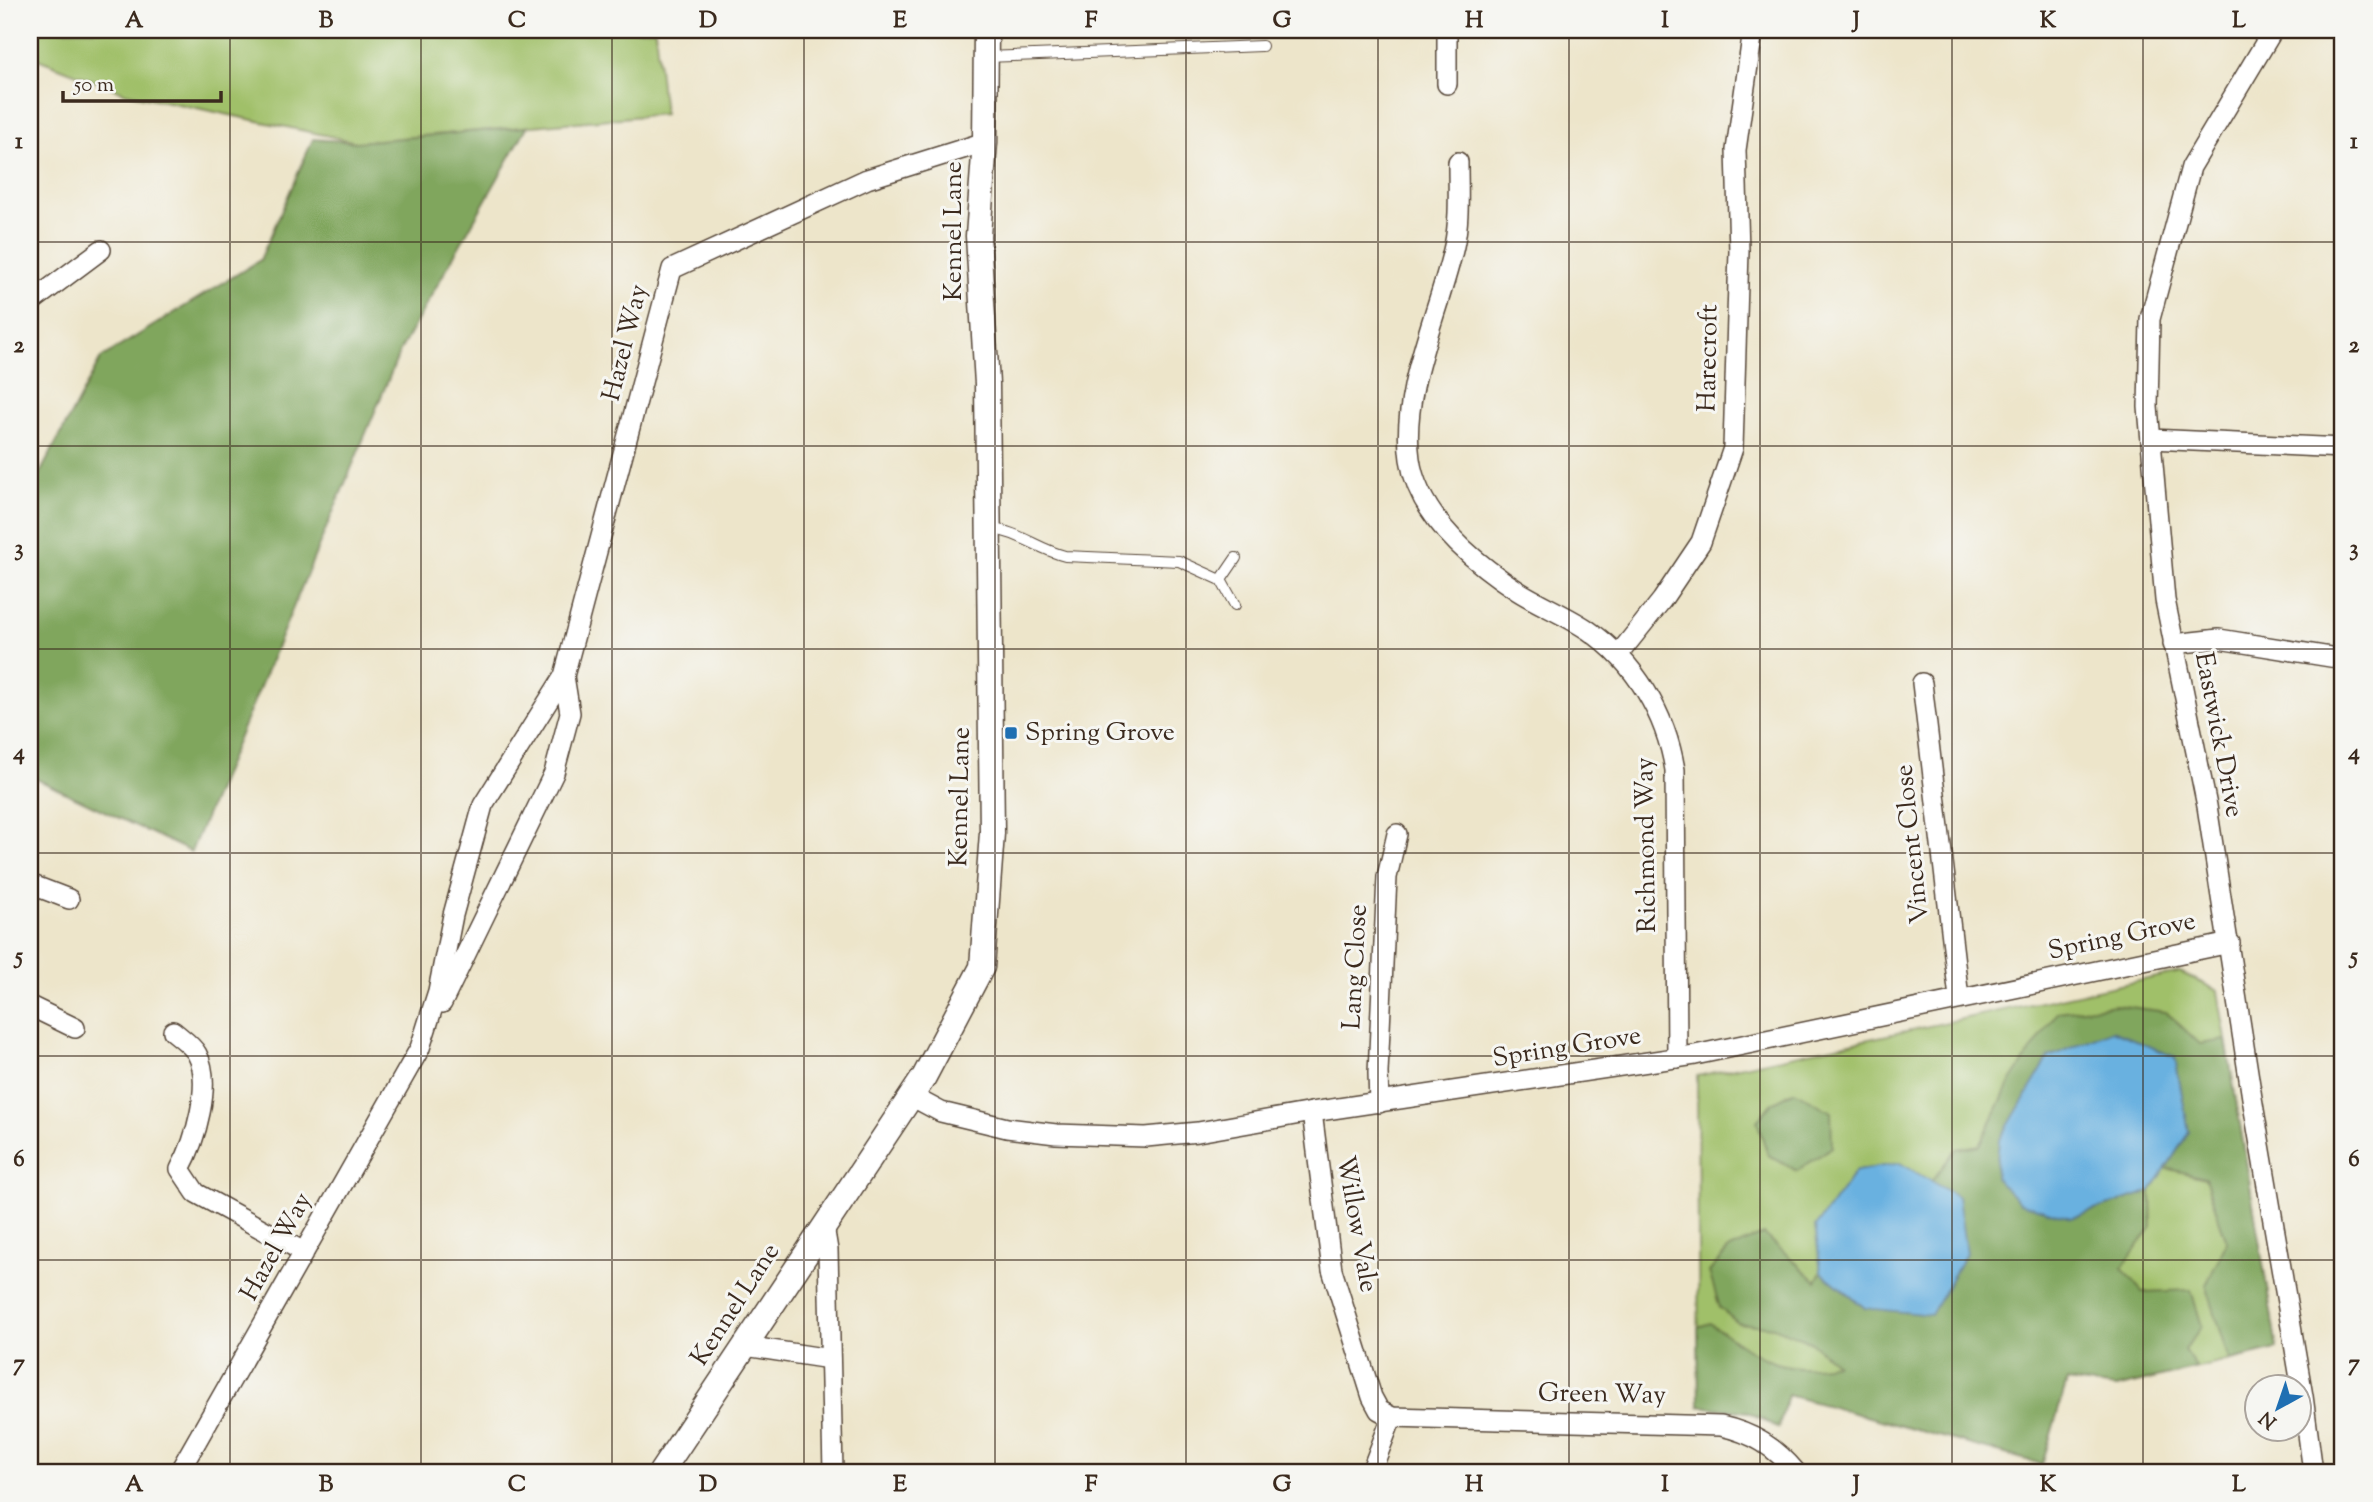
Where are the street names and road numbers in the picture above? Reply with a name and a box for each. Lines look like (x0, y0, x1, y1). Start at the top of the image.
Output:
street label: Kennel Lane (936, 161, 973, 301)
street label: Hazel Way (594, 281, 658, 405)
street label: Harecroft (1690, 304, 1728, 412)
street label: Eastwick Drive (2184, 649, 2252, 821)
street label: Kennel Lane (941, 727, 981, 867)
street label: Richmond Way (1627, 757, 1667, 933)
street label: Vincent Close (1886, 763, 1940, 925)
street label: Lang Close (1334, 903, 1378, 1031)
street label: Spring Grove (2045, 903, 2199, 971)
street label: Spring Grove (1490, 1018, 1644, 1078)
street label: Willow Vale (1326, 1153, 1386, 1295)
street label: Hazel Way (232, 1186, 322, 1308)
street label: Kennel Lane (682, 1236, 790, 1374)
street label: Green Way (1538, 1375, 1666, 1415)

